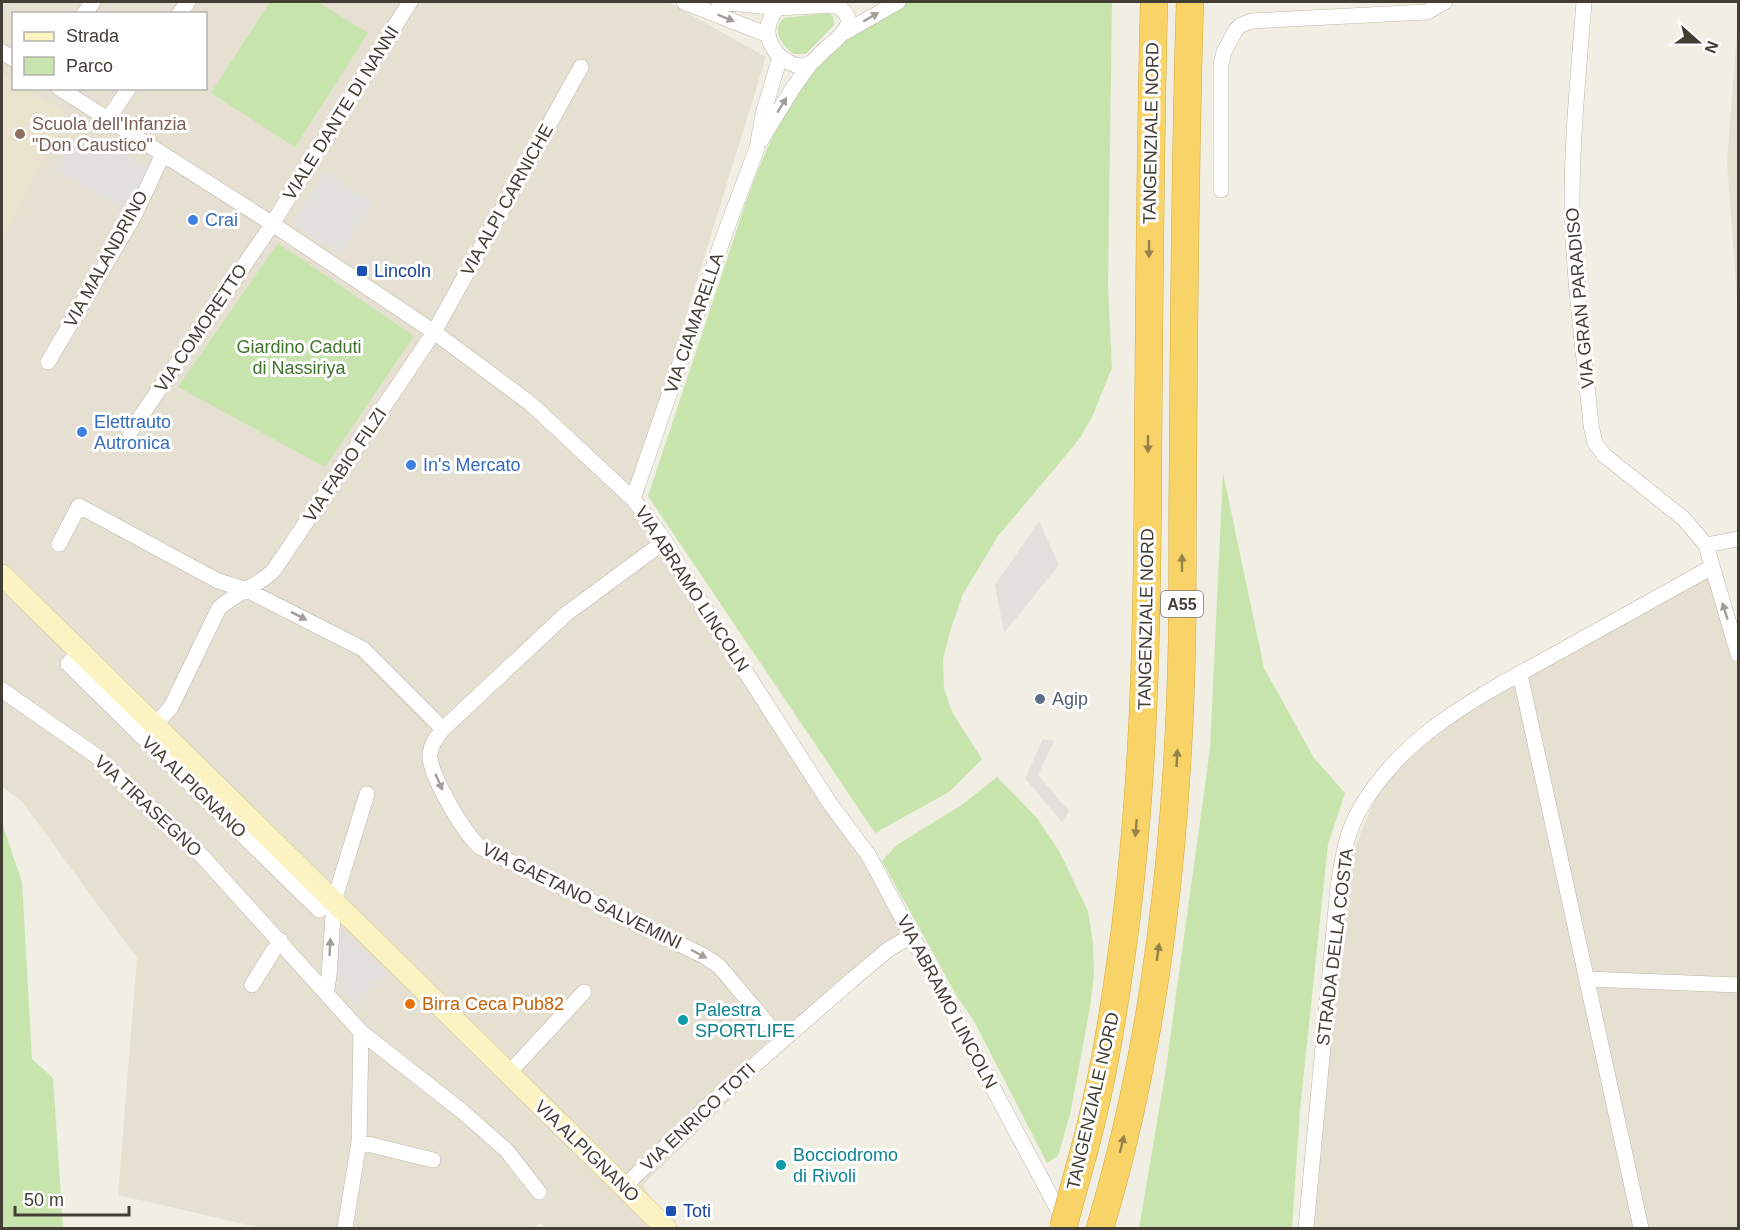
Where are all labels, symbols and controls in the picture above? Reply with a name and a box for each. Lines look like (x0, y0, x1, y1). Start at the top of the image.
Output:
legend (12, 12, 207, 90)
one-way arrow (863, 12, 880, 22)
north arrow (1668, 12, 1728, 72)
one-way arrow (717, 14, 735, 24)
street label: VIALE DANTE DI NANNI (279, 22, 403, 204)
text: Strada (66, 26, 120, 46)
text: N (1702, 39, 1722, 56)
street label: TANGENZIALE NORD (1139, 42, 1163, 224)
text: Parco (66, 56, 113, 76)
one-way arrow (777, 97, 788, 113)
place label: Scuola dell'Infanzia "Don Caustico" (32, 114, 188, 155)
street label: VIA ALPI CARNICHE (457, 121, 557, 279)
marker: Scuola dell'Infanzia "Don Caustico" (13, 127, 27, 141)
street label: VIA MALANDRINO (60, 187, 152, 331)
street label: VIA GRAN PARADISO (1562, 207, 1598, 389)
place label: Crai (205, 210, 238, 230)
marker: Crai (186, 213, 200, 227)
one-way arrow (1144, 239, 1154, 258)
street label: VIA CIAMARELLA (661, 250, 727, 396)
street label: VIA COMORETTO (151, 260, 251, 396)
place label: Lincoln (374, 261, 431, 281)
marker: Lincoln (355, 264, 369, 278)
park label: Giardino Caduti di Nassiriya (236, 337, 362, 378)
street label: VIA FABIO FILZI (300, 404, 390, 526)
place label: Elettrauto Autronica (94, 412, 171, 453)
marker: Elettrauto Autronica (75, 425, 89, 439)
one-way arrow (1143, 434, 1153, 453)
place label: In's Mercato (423, 455, 520, 475)
marker: In's Mercato (404, 458, 418, 472)
street label: VIA ABRAMO LINCOLN (631, 503, 753, 675)
street label: TANGENZIALE NORD (1134, 528, 1158, 710)
one-way arrow (1177, 554, 1187, 573)
road number: A55 (1161, 591, 1203, 617)
one-way arrow (1720, 602, 1729, 620)
one-way arrow (290, 611, 308, 621)
place label: Agip (1052, 689, 1088, 709)
marker: Agip (1033, 692, 1047, 706)
street label: VIA ALPIGNANO (138, 732, 250, 842)
one-way arrow (1172, 749, 1181, 768)
street label: VIA TIRASEGNO (90, 751, 206, 861)
one-way arrow (434, 774, 444, 792)
one-way arrow (1131, 818, 1141, 837)
street label: VIA GAETANO SALVEMINI (479, 839, 685, 953)
street label: STRADA DELLA COSTA (1313, 847, 1357, 1047)
street label: VIA ABRAMO LINCOLN (893, 912, 1001, 1092)
one-way arrow (326, 938, 335, 957)
one-way arrow (1154, 943, 1163, 962)
one-way arrow (691, 949, 708, 959)
place label: Birra Ceca Pub82 (422, 994, 564, 1014)
marker: Birra Ceca Pub82 (403, 997, 417, 1011)
place label: Palestra SPORTLIFE (695, 1000, 795, 1041)
street label: TANGENZIALE NORD (1063, 1010, 1123, 1192)
marker: Palestra SPORTLIFE (676, 1013, 690, 1027)
street label: VIA ENRICO TOTI (637, 1059, 759, 1175)
street label: VIA ALPIGNANO (531, 1096, 643, 1206)
one-way arrow (1118, 1135, 1128, 1153)
place label: Bocciodromo di Rivoli (793, 1145, 898, 1186)
marker: Bocciodromo di Rivoli (774, 1158, 788, 1172)
scale bar (15, 1179, 129, 1217)
text: 50 m (24, 1190, 64, 1210)
place label: Toti (683, 1201, 711, 1221)
marker: Toti (664, 1204, 678, 1218)

